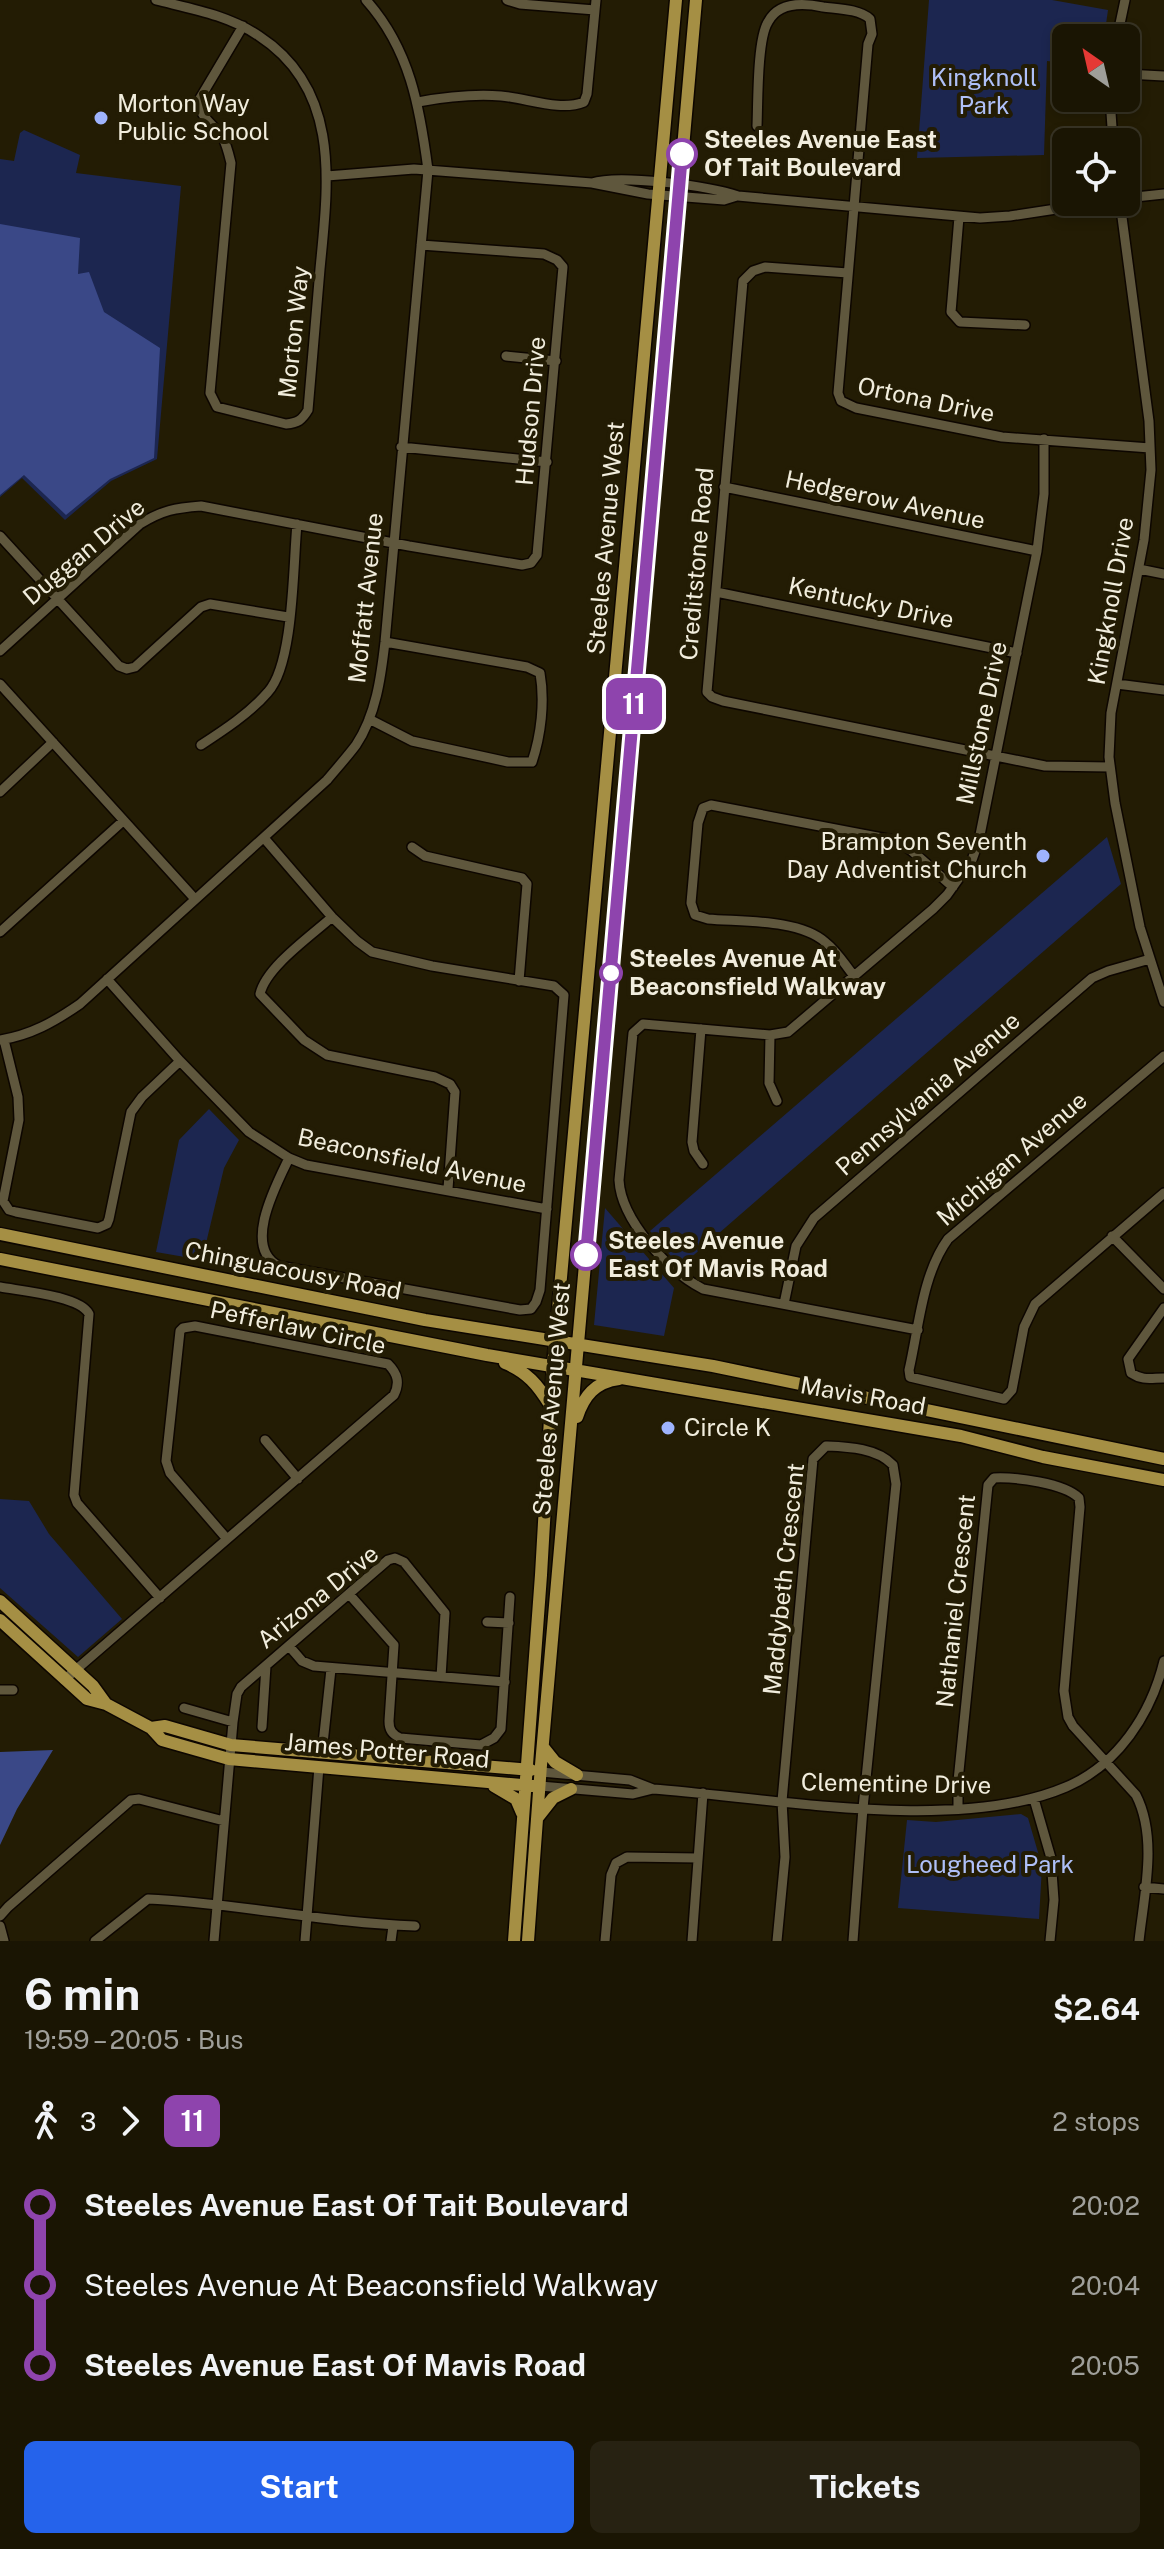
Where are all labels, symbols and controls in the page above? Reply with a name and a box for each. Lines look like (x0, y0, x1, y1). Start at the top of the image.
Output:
north arrow (1052, 24, 1140, 112)
map controls (1052, 24, 1140, 216)
park label: Kingknoll Park (931, 63, 1037, 119)
place label: Morton Way Public School (117, 89, 270, 145)
marker: Morton Way Public School (92, 109, 110, 127)
place label: Steeles Avenue East Of Tait Boulevard (704, 125, 937, 181)
button: locate (1052, 128, 1140, 216)
marker: Steeles Avenue East Of Tait Boulevard (667, 139, 697, 169)
street label: Morton Way (272, 264, 314, 399)
street label: Hudson Drive (510, 335, 550, 487)
street label: Ortona Drive (855, 371, 997, 427)
street label: Steeles Avenue West (581, 420, 629, 656)
street label: Hedgerow Avenue (783, 464, 988, 534)
street label: Creditstone Road (674, 466, 718, 661)
street label: Duggan Drive (17, 492, 150, 610)
street label: Moffatt Avenue (342, 511, 388, 684)
street label: Kingknoll Drive (1082, 515, 1139, 687)
street label: Kentucky Drive (786, 571, 957, 633)
street label: Millstone Drive (950, 639, 1012, 807)
line badge: 11 (598, 678, 670, 730)
text: 11 (622, 687, 646, 720)
place label: Brampton Seventh Day Adventist Church (786, 827, 1027, 883)
marker: Brampton Seventh Day Adventist Church (1034, 847, 1052, 865)
place label: Steeles Avenue At Beaconsfield Walkway (629, 944, 886, 1000)
marker: Steeles Avenue At Beaconsfield Walkway (600, 962, 622, 984)
street label: Pennsylvania Avenue (830, 1006, 1025, 1181)
street label: Michigan Avenue (931, 1085, 1092, 1231)
street label: Beaconsfield Avenue (295, 1122, 529, 1198)
place label: Steeles Avenue East Of Mavis Road (608, 1226, 828, 1282)
street label: Chinguacousy Road (183, 1235, 404, 1305)
marker: Steeles Avenue East Of Mavis Road (571, 1240, 601, 1270)
street label: Steeles Avenue West (527, 1281, 575, 1517)
street label: Pefferlaw Circle (208, 1295, 389, 1359)
street label: Mavis Road (798, 1370, 928, 1420)
place label: Circle K (684, 1413, 771, 1441)
marker: Circle K (659, 1419, 677, 1437)
street label: Maddybeth Crescent (757, 1462, 809, 1696)
street label: Nathaniel Crescent (930, 1493, 980, 1709)
street label: Arizona Drive (251, 1539, 384, 1654)
street label: James Potter Road (283, 1727, 491, 1773)
street label: Clementine Drive (801, 1767, 991, 1799)
park label: Lougheed Park (906, 1850, 1074, 1878)
text: 6 min (24, 1968, 140, 2020)
text: $2.64 (1053, 1991, 1140, 2027)
text: 19:59 – 20:05 · Bus (24, 2024, 243, 2055)
icon: walk (24, 2099, 68, 2143)
icon: forward (108, 2099, 152, 2143)
text: 11 (180, 2104, 204, 2137)
text: 3 (80, 2106, 96, 2137)
text: 2 stops (1052, 2106, 1140, 2137)
text: Steeles Avenue East Of Tait Boulevard (84, 2187, 629, 2223)
text: 20:02 (1071, 2190, 1140, 2221)
text: Steeles Avenue At Beaconsfield Walkway (84, 2267, 658, 2303)
text: 20:04 (1071, 2270, 1140, 2301)
text: Steeles Avenue East Of Mavis Road (84, 2347, 586, 2383)
text: 20:05 (1070, 2350, 1140, 2381)
button: Start (24, 2441, 574, 2533)
button: Tickets (590, 2441, 1140, 2533)

